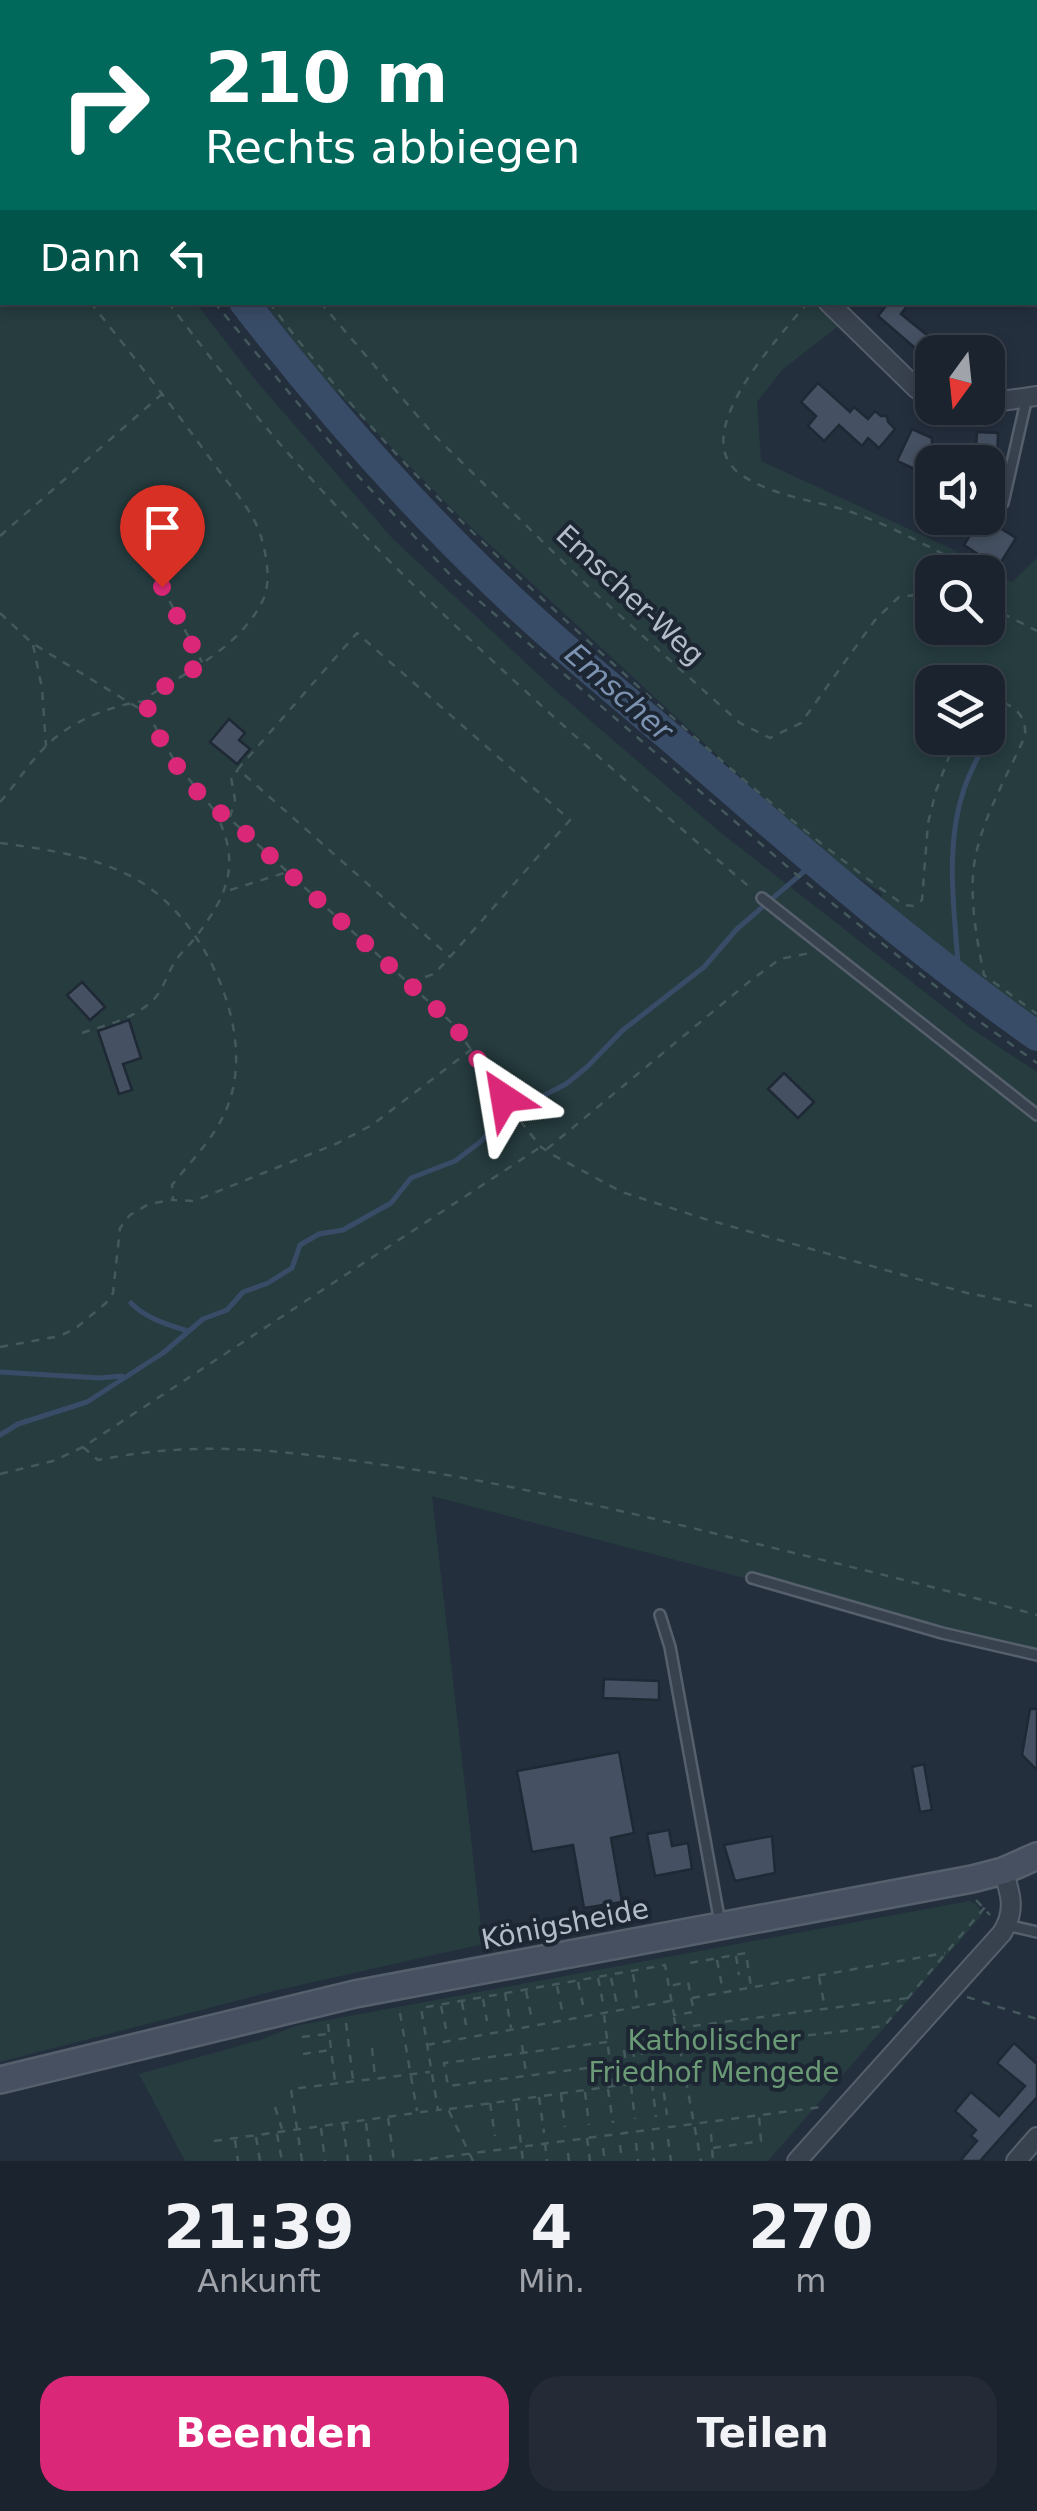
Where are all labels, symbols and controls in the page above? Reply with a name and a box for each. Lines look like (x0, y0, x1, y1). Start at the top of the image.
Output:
text: 210 m (205, 37, 448, 119)
icon: right (40, 40, 170, 170)
text: Rechts abbiegen (205, 121, 580, 174)
icon: left (161, 230, 216, 285)
text: Dann (40, 236, 141, 280)
north arrow (915, 335, 1005, 425)
map controls (915, 335, 1005, 755)
button: sound (915, 445, 1005, 535)
pin (120, 485, 205, 588)
icon: arrive (135, 500, 190, 555)
street label: Emscher-Weg (549, 518, 711, 672)
button: search (915, 555, 1005, 645)
water label: Emscher (558, 636, 681, 749)
button: layers (915, 665, 1005, 755)
position arrow (452, 1046, 556, 1150)
street label: Königsheide (479, 1892, 651, 1956)
park label: Katholischer Friedhof Mengede (588, 2024, 840, 2089)
text: 21:39 (163, 2192, 354, 2262)
text: 4 (530, 2192, 572, 2262)
text: 270 (748, 2192, 874, 2262)
text: Ankunft (197, 2262, 321, 2300)
text: Min. (518, 2262, 585, 2300)
text: m (795, 2262, 826, 2300)
button: Beenden (40, 2376, 509, 2491)
button: Teilen (529, 2376, 997, 2491)

